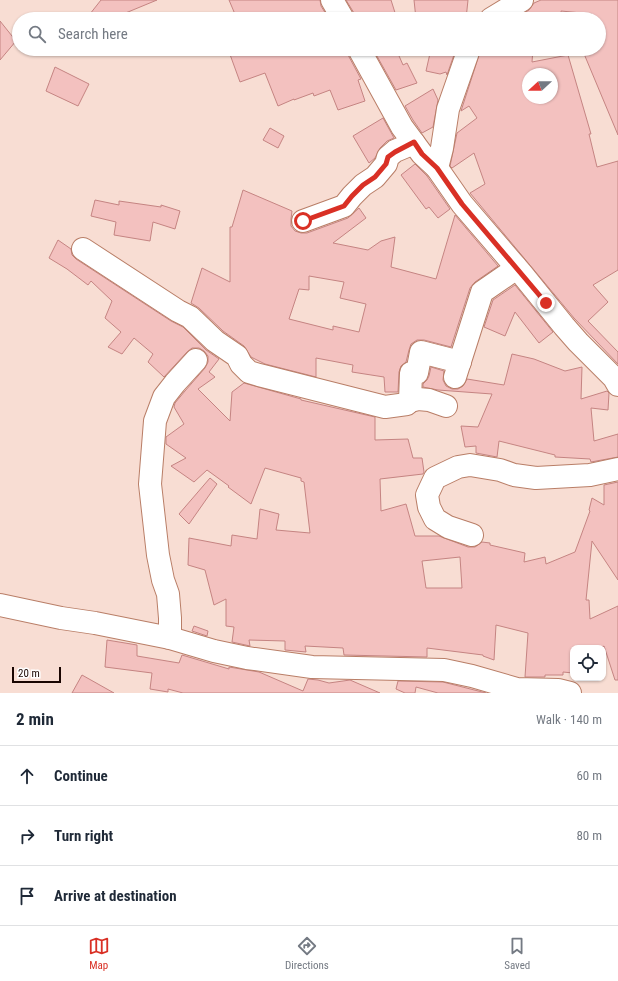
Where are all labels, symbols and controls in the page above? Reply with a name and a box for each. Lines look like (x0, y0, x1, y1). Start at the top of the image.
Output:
search box (12, 12, 606, 56)
icon: search (26, 23, 48, 45)
text: Search here (58, 25, 128, 43)
north arrow (522, 68, 558, 104)
route start (294, 212, 312, 230)
route end (537, 294, 555, 312)
map controls (570, 645, 606, 681)
button: locate (570, 645, 606, 681)
scale bar (12, 665, 61, 684)
text: 20 m (18, 667, 40, 680)
text: 2 min (16, 709, 54, 729)
text: Walk · 140 m (536, 712, 602, 727)
icon: ahead (16, 765, 38, 787)
text: Continue (54, 767, 108, 785)
text: 60 m (576, 768, 602, 783)
icon: right (16, 825, 38, 847)
text: Turn right (54, 827, 113, 845)
text: 80 m (576, 828, 602, 843)
icon: arrive (16, 885, 38, 907)
text: Arrive at destination (54, 887, 177, 905)
tab: Map (88, 935, 110, 972)
tab: Directions (285, 935, 329, 972)
tab: Saved (504, 935, 530, 972)

